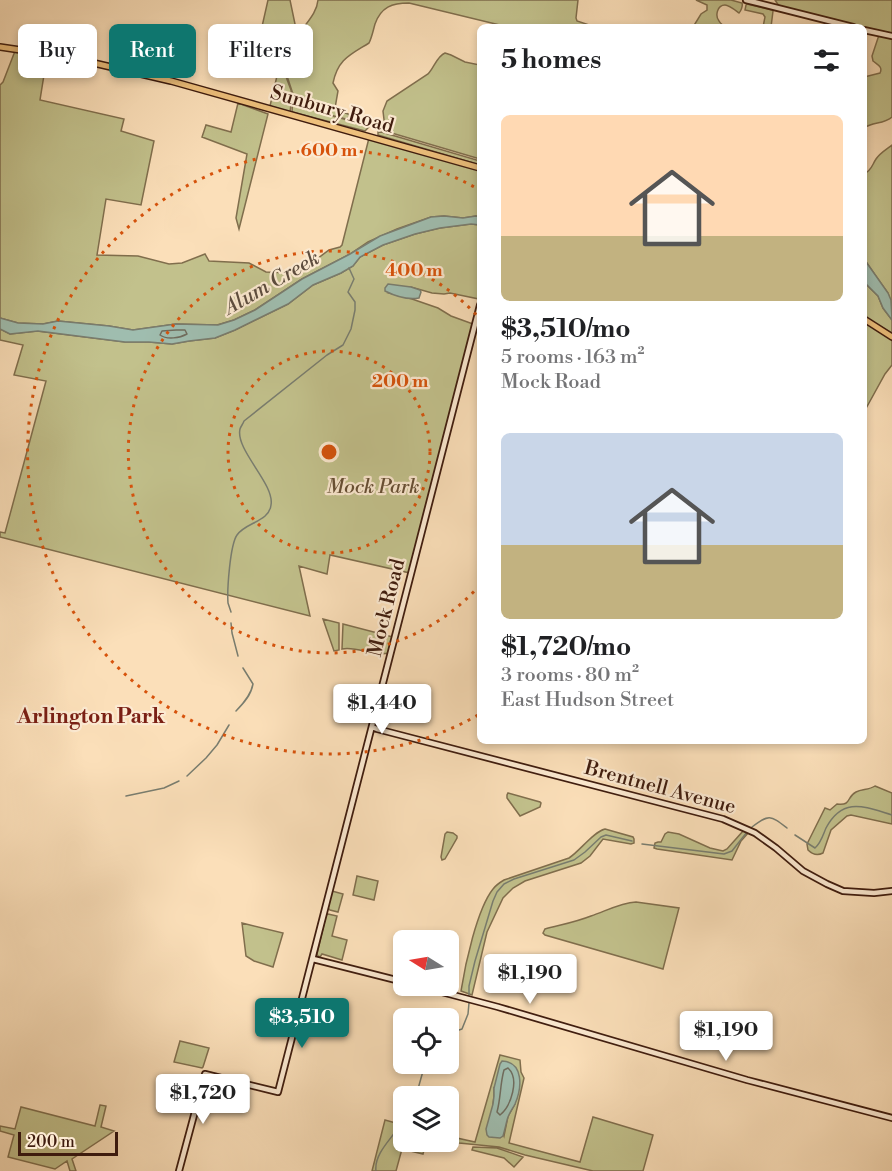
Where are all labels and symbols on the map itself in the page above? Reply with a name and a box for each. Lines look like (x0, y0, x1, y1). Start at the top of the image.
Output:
street label: Sunbury Road (267, 80, 397, 140)
text: 600 m (301, 139, 358, 162)
water label: Alum Creek (218, 245, 324, 322)
text: 400 m (385, 259, 443, 282)
text: 200 m (372, 370, 429, 393)
centre of rings (319, 442, 339, 462)
park label: Mock Park (327, 475, 419, 500)
street label: Mock Road (363, 556, 411, 660)
pin: $1,440 (333, 684, 431, 735)
district label: Arlington Park (16, 704, 166, 730)
street label: Brentnell Avenue (581, 756, 738, 820)
north arrow (393, 930, 459, 996)
pin: $1,190 (481, 954, 579, 1005)
pin: $3,510 (253, 998, 351, 1049)
pin: $1,190 (677, 1011, 775, 1062)
pin: $1,720 (154, 1074, 252, 1125)
scale bar (18, 1129, 118, 1156)

